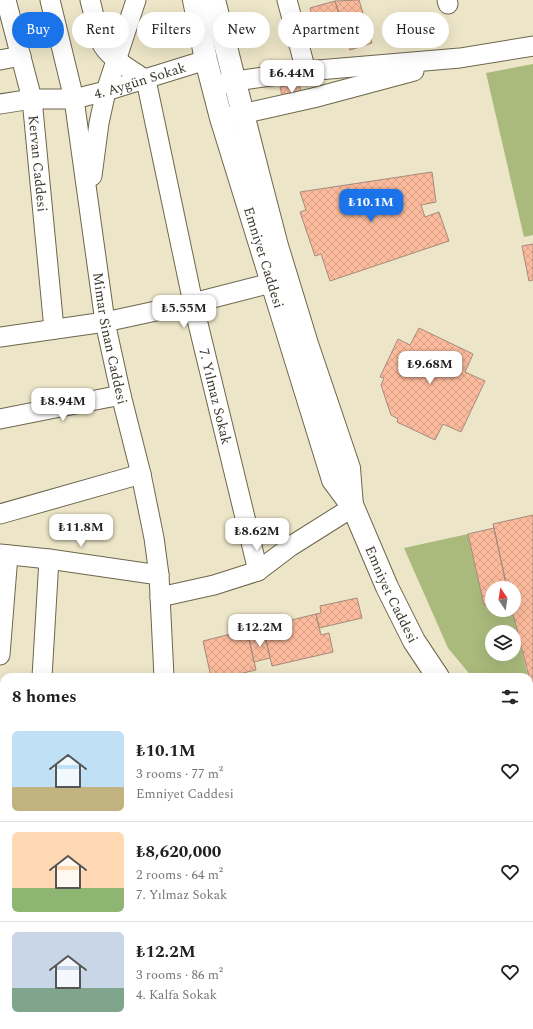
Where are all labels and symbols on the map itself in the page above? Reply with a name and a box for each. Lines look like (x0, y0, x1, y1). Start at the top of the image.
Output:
street label: 4. Aygün Sokak (92, 57, 189, 105)
pin: ₺6.44M (259, 60, 325, 94)
street label: Kervan Caddesi (23, 114, 53, 213)
pin: ₺10.1M (338, 189, 404, 223)
street label: Emniyet Caddesi (238, 204, 289, 311)
street label: Mimar Sinan Caddesi (87, 271, 133, 407)
pin: ₺5.55M (151, 295, 217, 329)
street label: 7. Yılmaz Sokak (193, 346, 237, 447)
pin: ₺9.68M (397, 351, 463, 385)
pin: ₺8.94M (30, 388, 96, 422)
pin: ₺11.8M (48, 514, 114, 548)
pin: ₺8.62M (224, 518, 290, 552)
street label: Emniyet Caddesi (360, 542, 423, 647)
north arrow (485, 581, 521, 617)
pin: ₺12.2M (227, 614, 293, 648)

